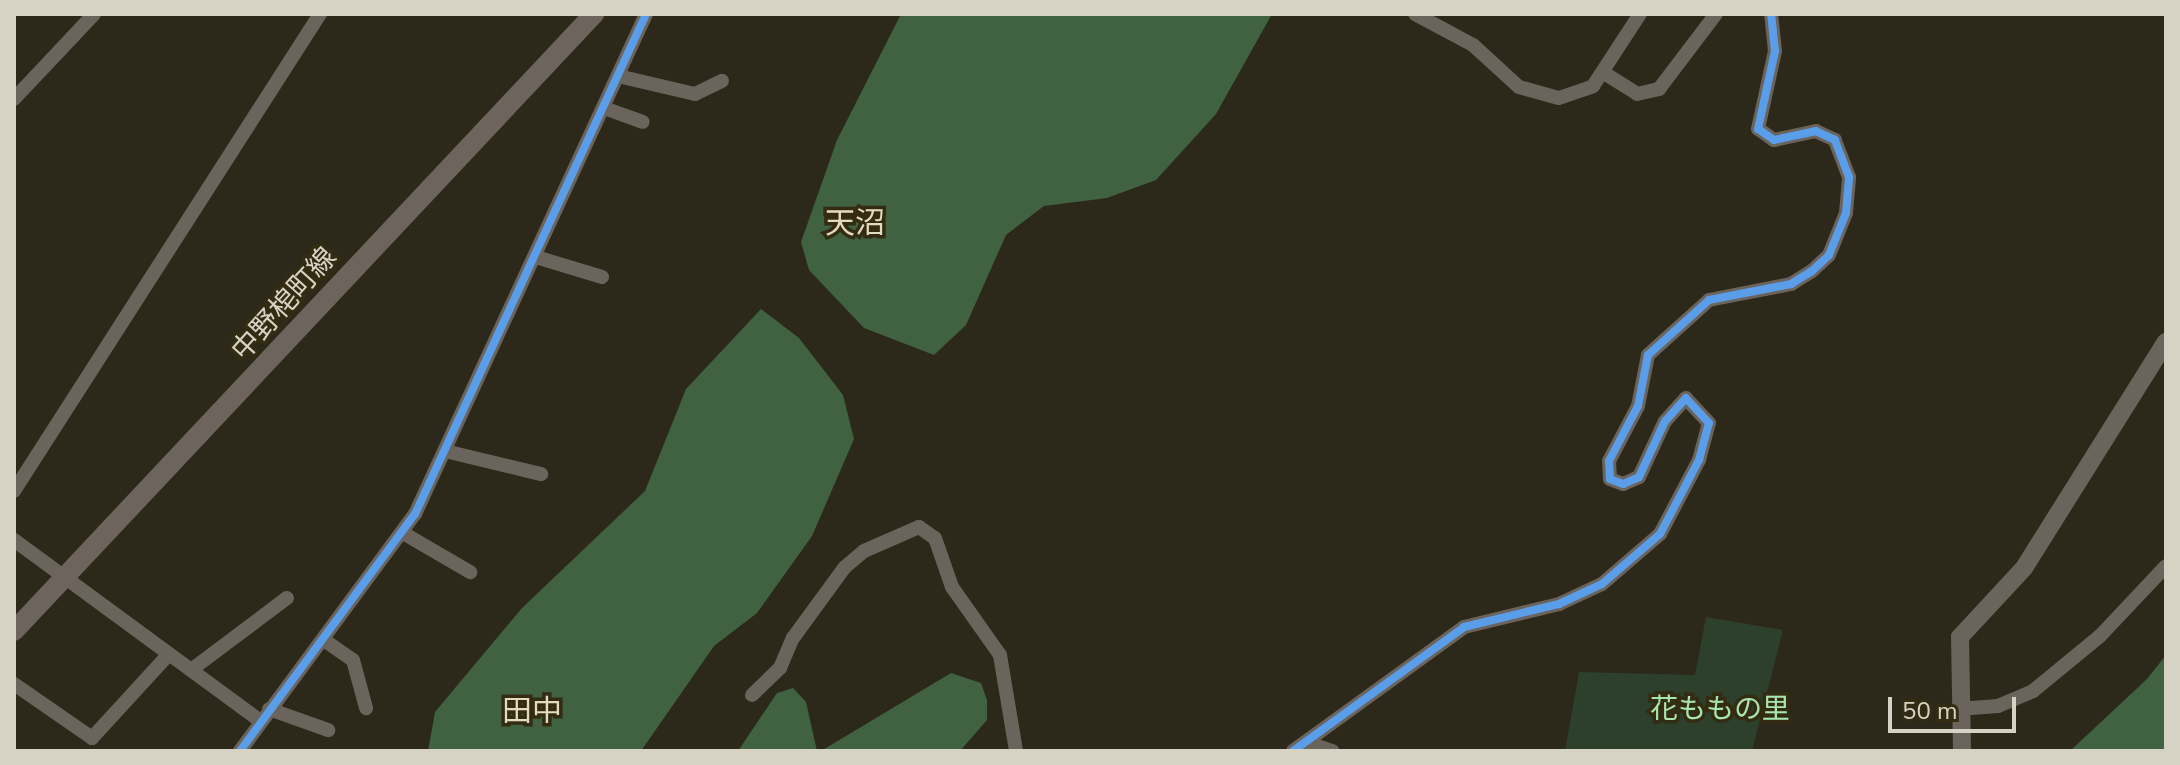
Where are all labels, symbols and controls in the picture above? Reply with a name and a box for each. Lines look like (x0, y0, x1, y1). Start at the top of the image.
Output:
district label: 天沼 (825, 206, 885, 242)
street label: 中野梍町線 (225, 241, 343, 367)
scale bar (1892, 681, 2020, 731)
park label: 花ももの里 (1650, 692, 1790, 726)
district label: 田中 (502, 694, 562, 730)
text: 50 m (1902, 695, 1958, 727)

